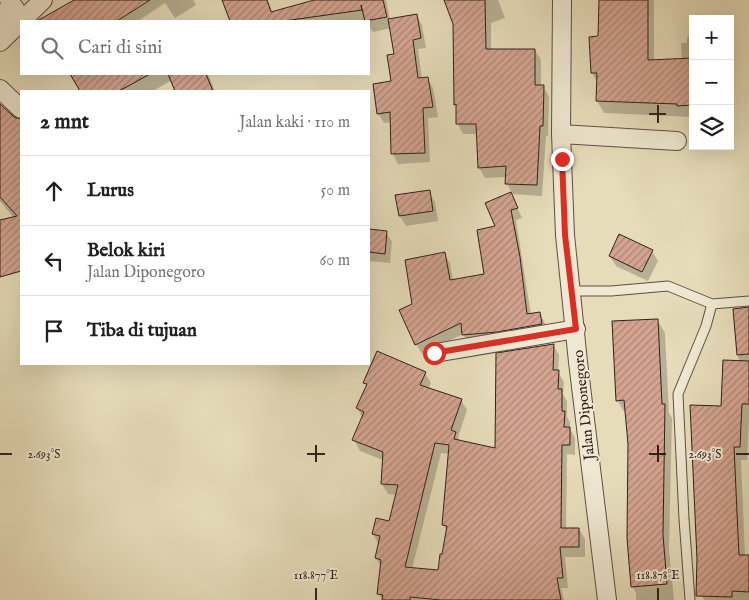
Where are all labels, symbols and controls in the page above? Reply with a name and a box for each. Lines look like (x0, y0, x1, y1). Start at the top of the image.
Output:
map controls (689, 15, 734, 150)
button: + (689, 15, 734, 60)
search box (20, 20, 370, 75)
icon: search (38, 34, 66, 62)
text: Cari di sini (78, 36, 162, 60)
button: − (689, 60, 734, 105)
button: layers (689, 105, 734, 150)
text: 2 mnt (40, 109, 89, 136)
text: Jalan kaki · 110 m (239, 113, 350, 133)
route end (551, 148, 574, 171)
icon: ahead (40, 177, 68, 205)
text: Lurus (87, 179, 134, 203)
text: 50 m (321, 181, 350, 201)
text: Belok kiri (87, 239, 165, 263)
icon: left (40, 247, 68, 275)
text: 60 m (320, 251, 350, 271)
text: Jalan Diponegoro (87, 263, 205, 283)
icon: arrive (40, 317, 68, 345)
text: Tiba di tujuan (87, 319, 197, 343)
route start (423, 342, 446, 365)
street label: Jalan Diponegoro (569, 349, 599, 463)
text: 2.693°S (28, 447, 60, 462)
text: 2.693°S (689, 447, 721, 462)
text: 118.877°E (294, 568, 338, 583)
text: 118.878°E (636, 568, 680, 583)

